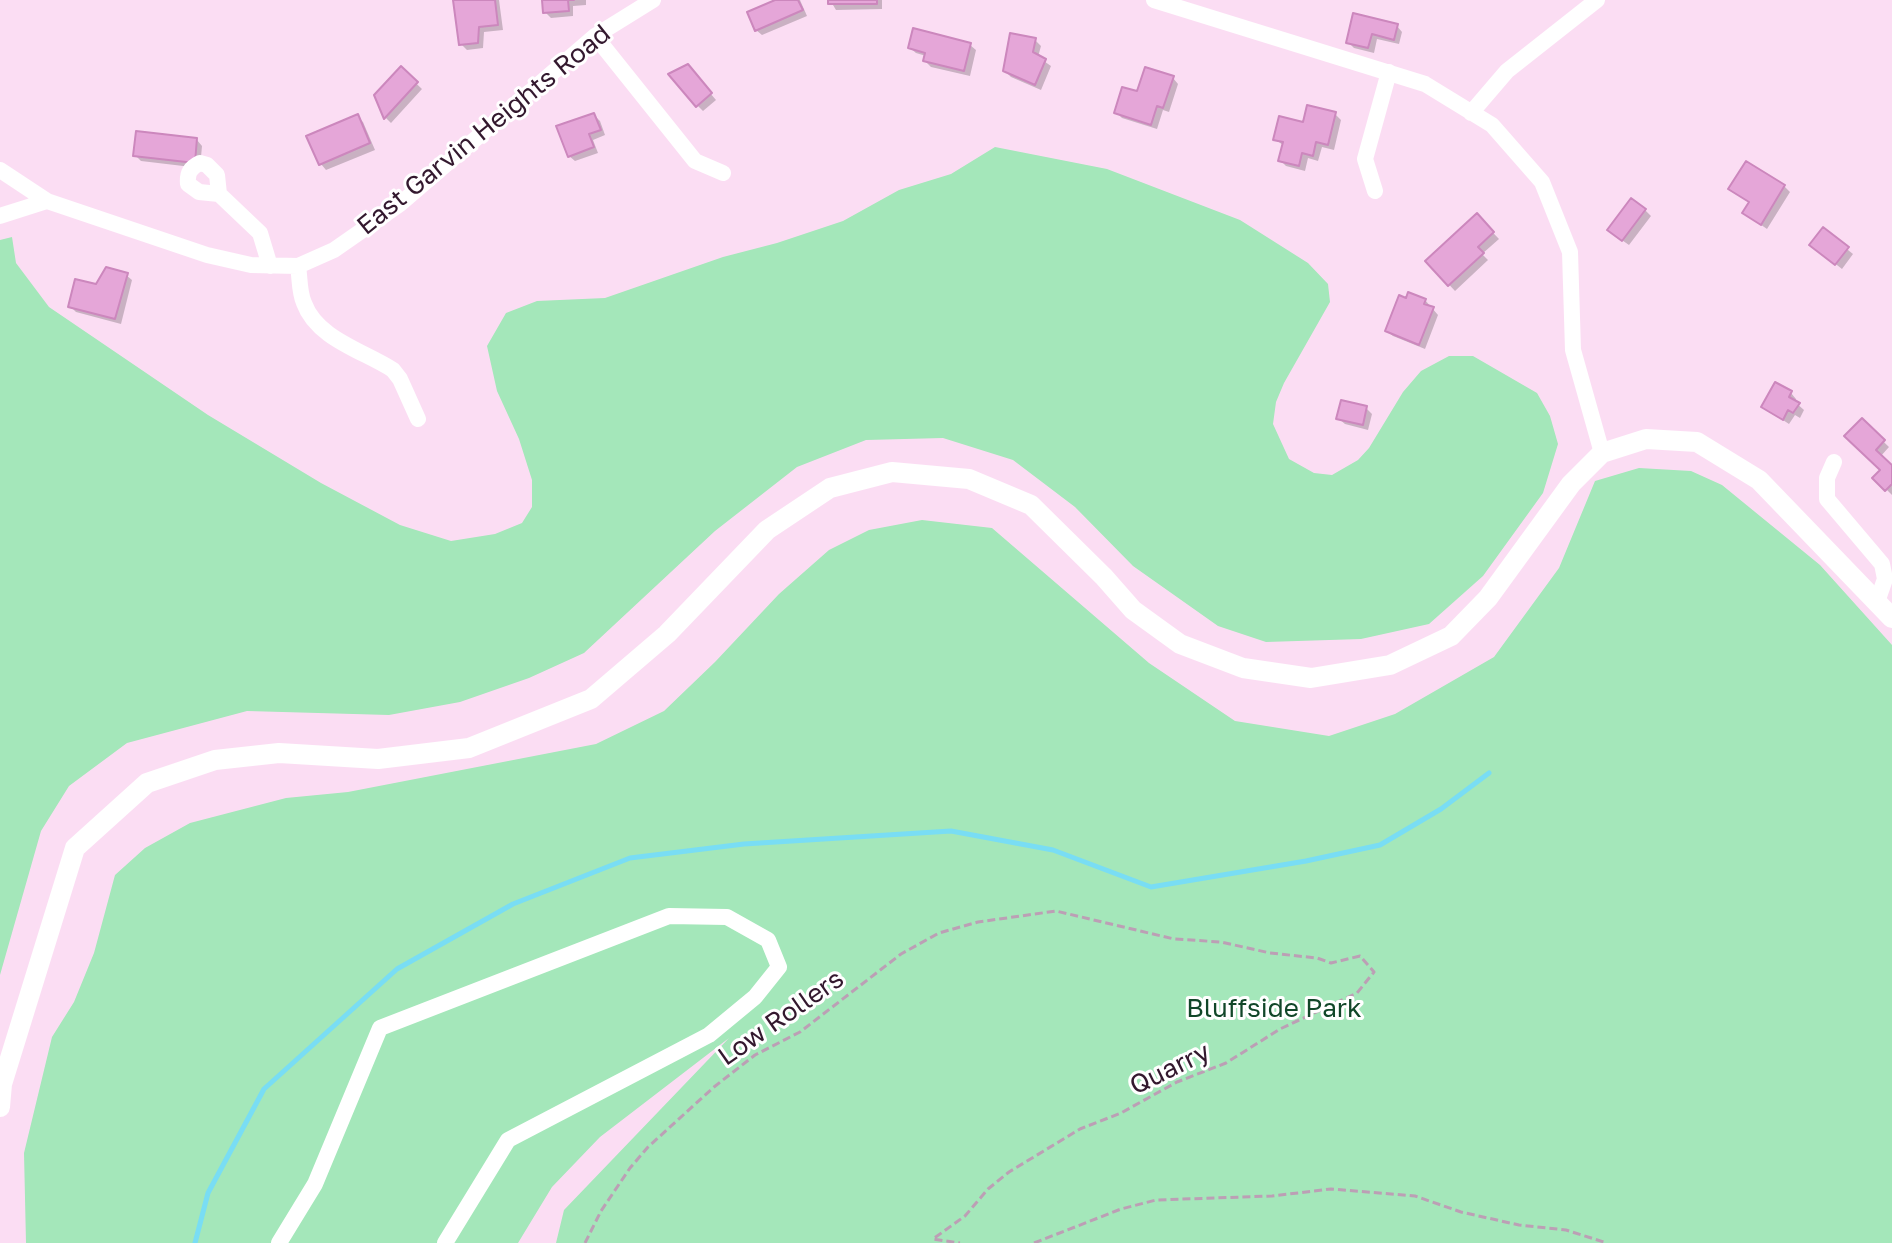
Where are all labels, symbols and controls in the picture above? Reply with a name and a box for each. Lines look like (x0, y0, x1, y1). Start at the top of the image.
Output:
street label: East Garvin Heights Road (351, 18, 617, 242)
street label: Low Rollers (712, 963, 850, 1073)
park label: Bluffside Park (1186, 993, 1362, 1025)
street label: Quarry (1125, 1036, 1215, 1102)

